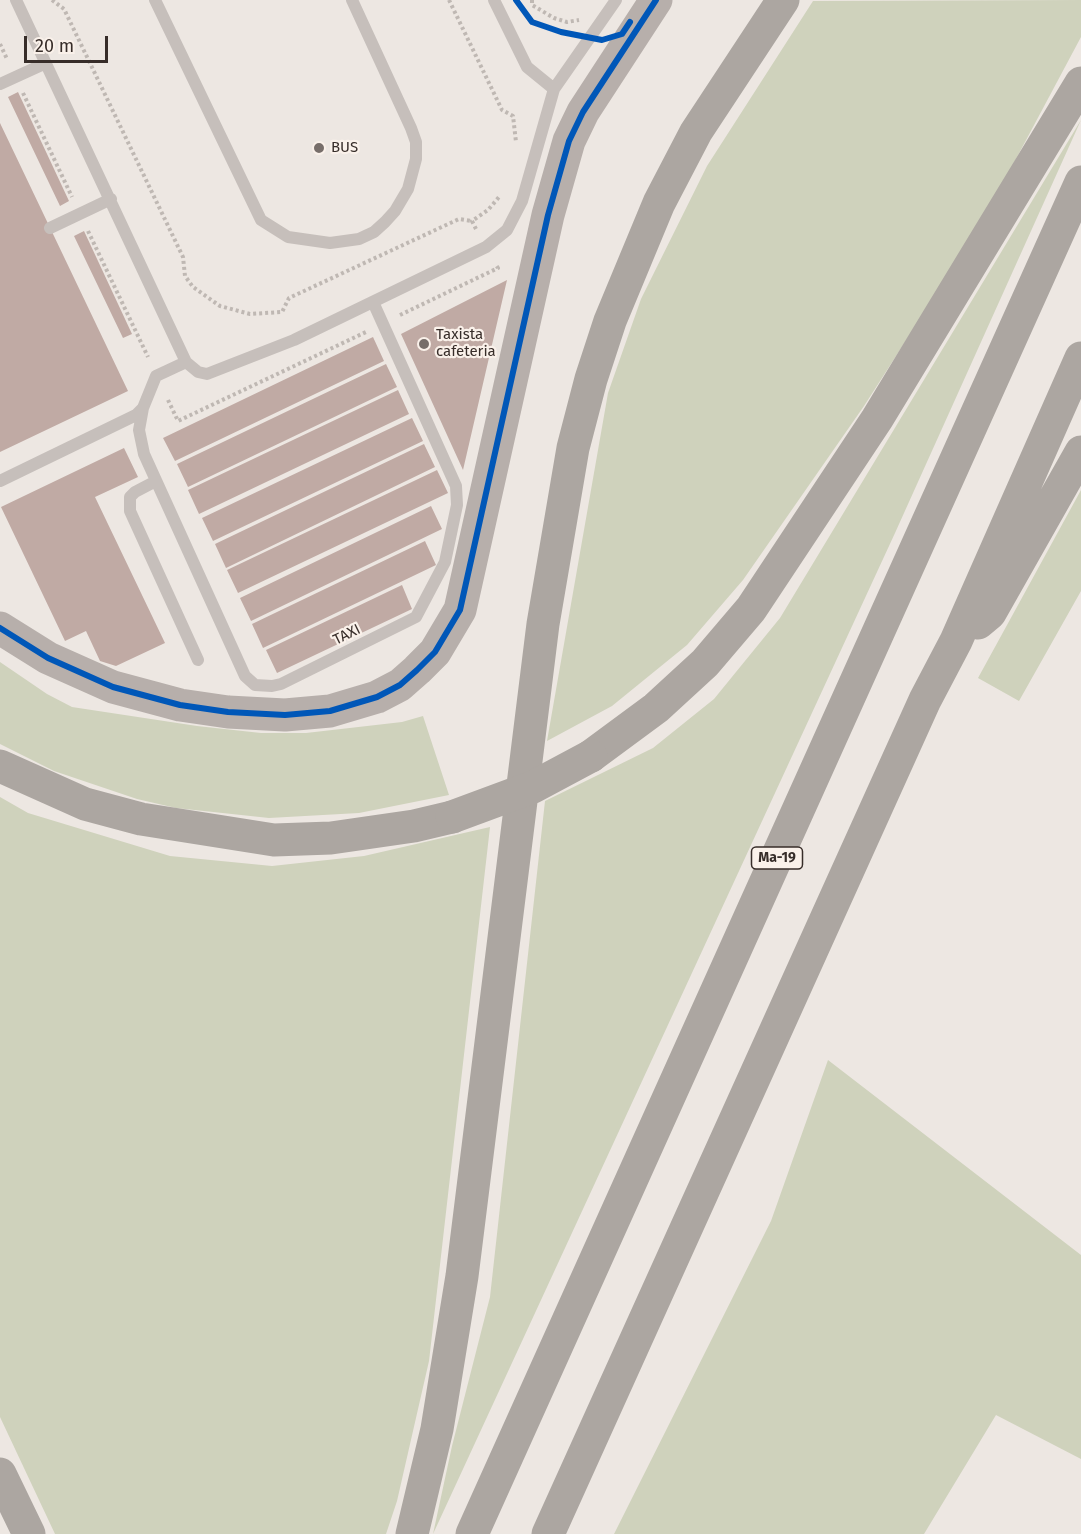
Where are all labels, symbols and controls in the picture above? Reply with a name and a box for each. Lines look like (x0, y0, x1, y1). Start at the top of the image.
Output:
scale bar (27, 24, 111, 62)
text: 20 m (35, 35, 74, 57)
place label: BUS (331, 139, 358, 157)
marker: BUS (312, 141, 326, 155)
place label: Taxista cafeteria (436, 326, 496, 361)
marker: Taxista cafeteria (417, 337, 431, 351)
street label: TAXI (330, 621, 364, 649)
road number: Ma-19 (752, 847, 802, 869)

